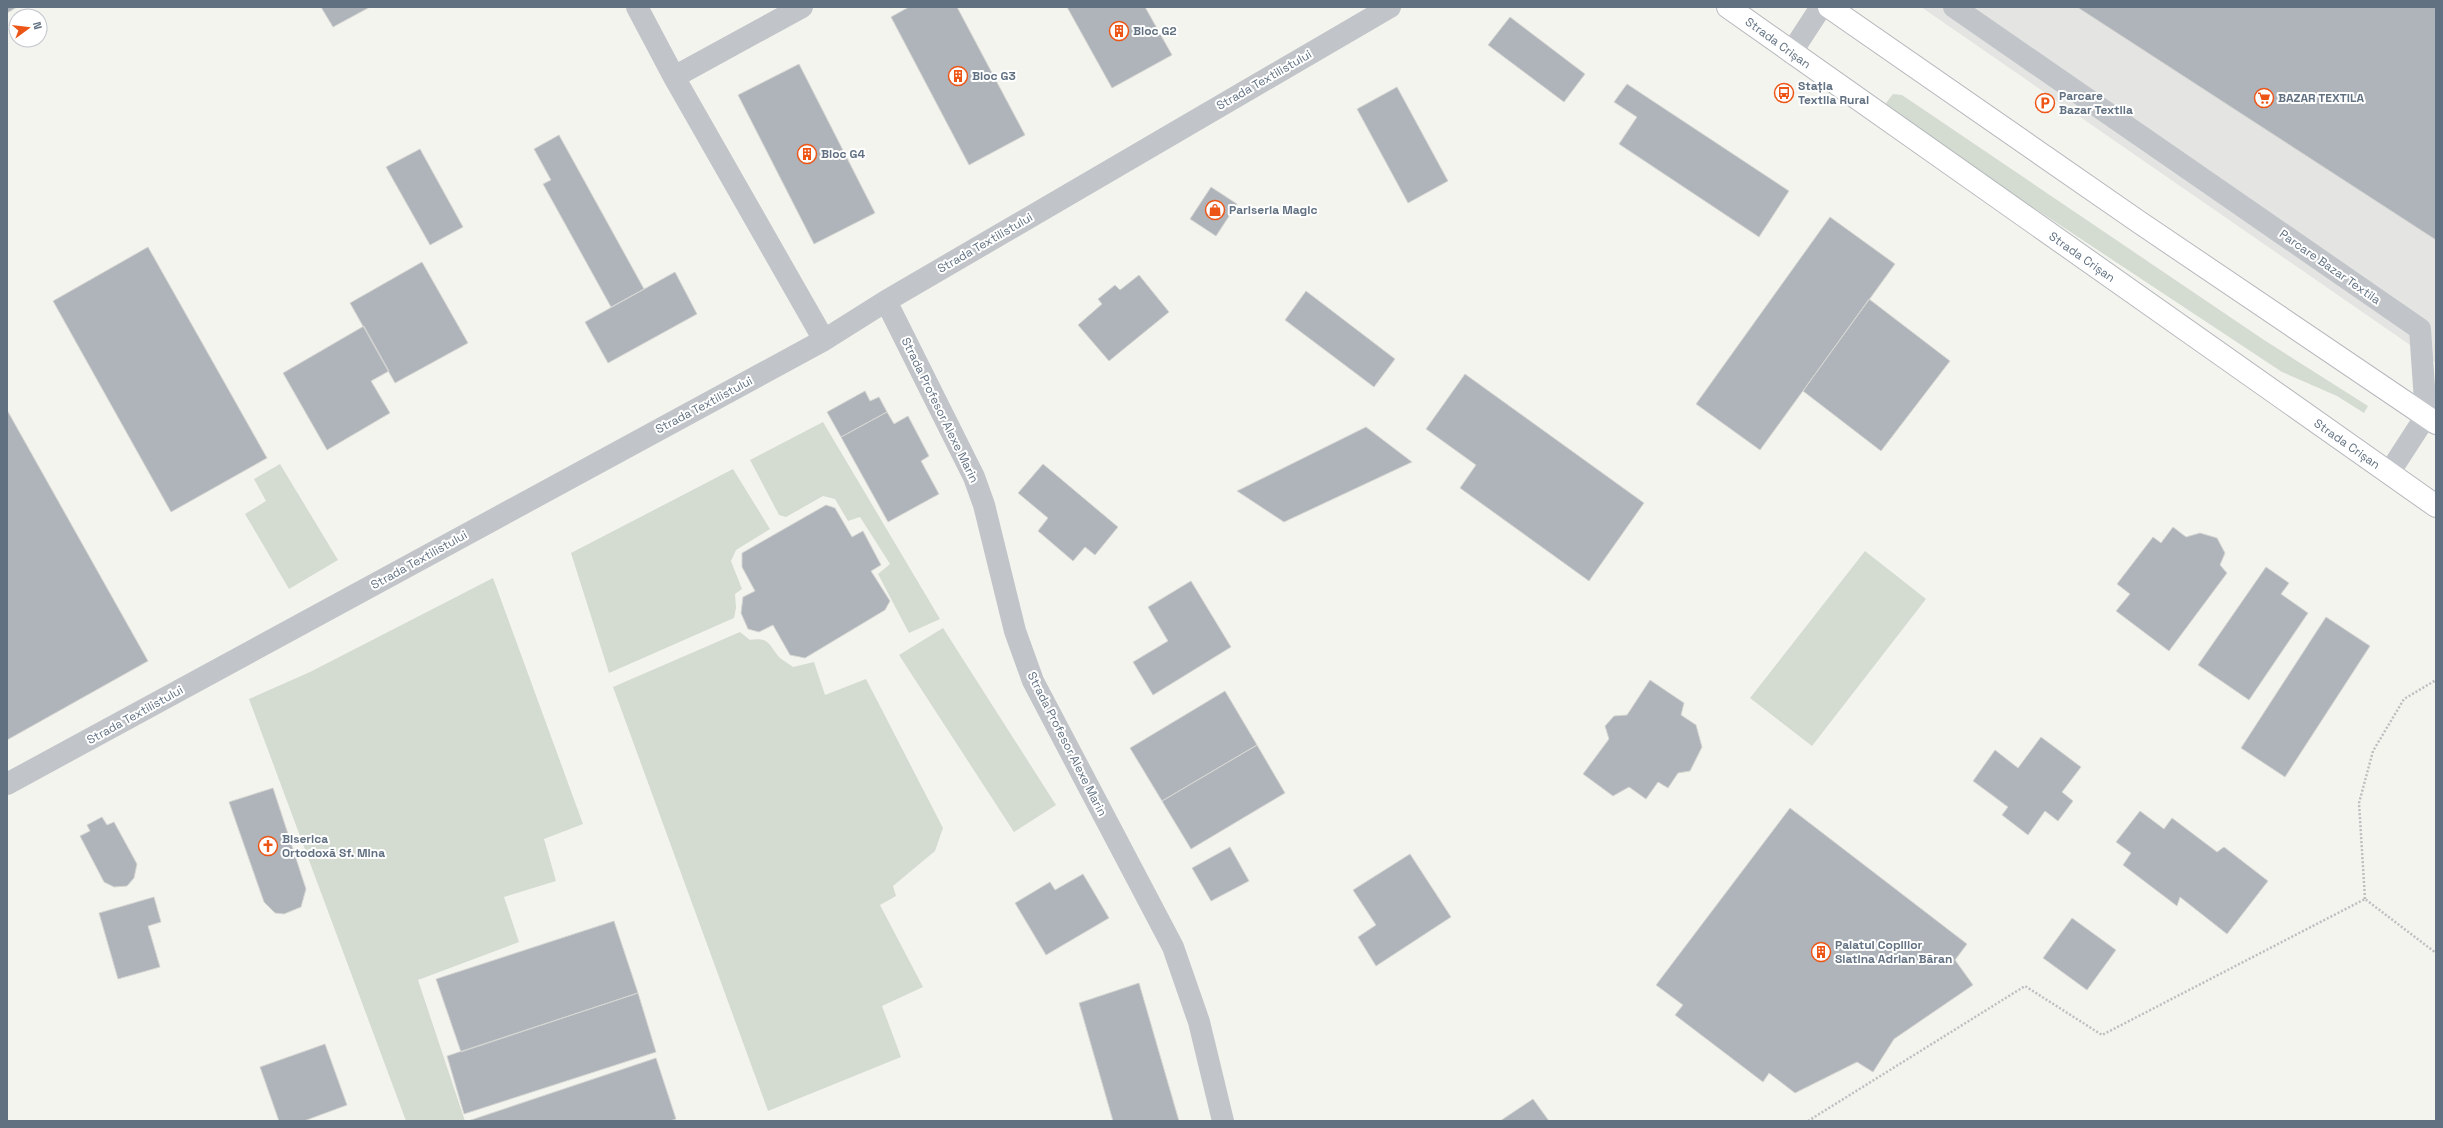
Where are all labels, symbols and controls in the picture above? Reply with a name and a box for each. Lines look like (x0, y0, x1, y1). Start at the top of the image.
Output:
north arrow (8, 8, 48, 48)
street label: Strada Crișan (1742, 14, 1814, 72)
text: N (30, 20, 45, 31)
building icon: Bloc G2 (1108, 20, 1130, 42)
place label: Bloc G2 (1133, 23, 1177, 39)
street label: Strada Textilistului (1213, 46, 1315, 114)
building icon: Bloc G3 (947, 65, 969, 87)
place label: Bloc G3 (972, 68, 1016, 84)
place label: Stația Textila Rural (1798, 78, 1869, 108)
bus stop icon: Stația Textila Rural (1773, 82, 1795, 104)
supermarket icon: BAZAR TEXTILA (2253, 87, 2275, 109)
place label: Parcare Bazar Textila (2059, 88, 2133, 118)
place label: BAZAR TEXTILA (2278, 90, 2364, 106)
parking icon: Parcare Bazar Textila (2034, 92, 2056, 114)
building icon: Bloc G4 (796, 143, 818, 165)
place label: Bloc G4 (821, 146, 866, 162)
shop icon: Pariseria Magic (1204, 199, 1226, 221)
place label: Pariseria Magic (1229, 202, 1317, 218)
street label: Strada Textilistului (934, 209, 1036, 277)
street label: Parcare Bazar Textila (2276, 226, 2384, 308)
street label: Strada Crișan (2046, 228, 2118, 286)
street label: Strada Profesor Alexe Marin (898, 335, 982, 485)
street label: Strada Textilistului (653, 373, 755, 437)
street label: Strada Crișan (2311, 415, 2383, 473)
street label: Strada Textilistului (368, 527, 470, 593)
street label: Strada Profesor Alexe Marin (1024, 669, 1110, 819)
street label: Strada Textilistului (84, 682, 186, 748)
place label: Biserica Ortodoxă Sf. Mina (282, 831, 385, 861)
church icon: Biserica Ortodoxă Sf. Mina (257, 835, 279, 857)
place label: Palatul Copiilor Slatina Adrian Băran (1835, 937, 1952, 967)
building icon: Palatul Copiilor Slatina Adrian Băran (1810, 941, 1832, 963)

